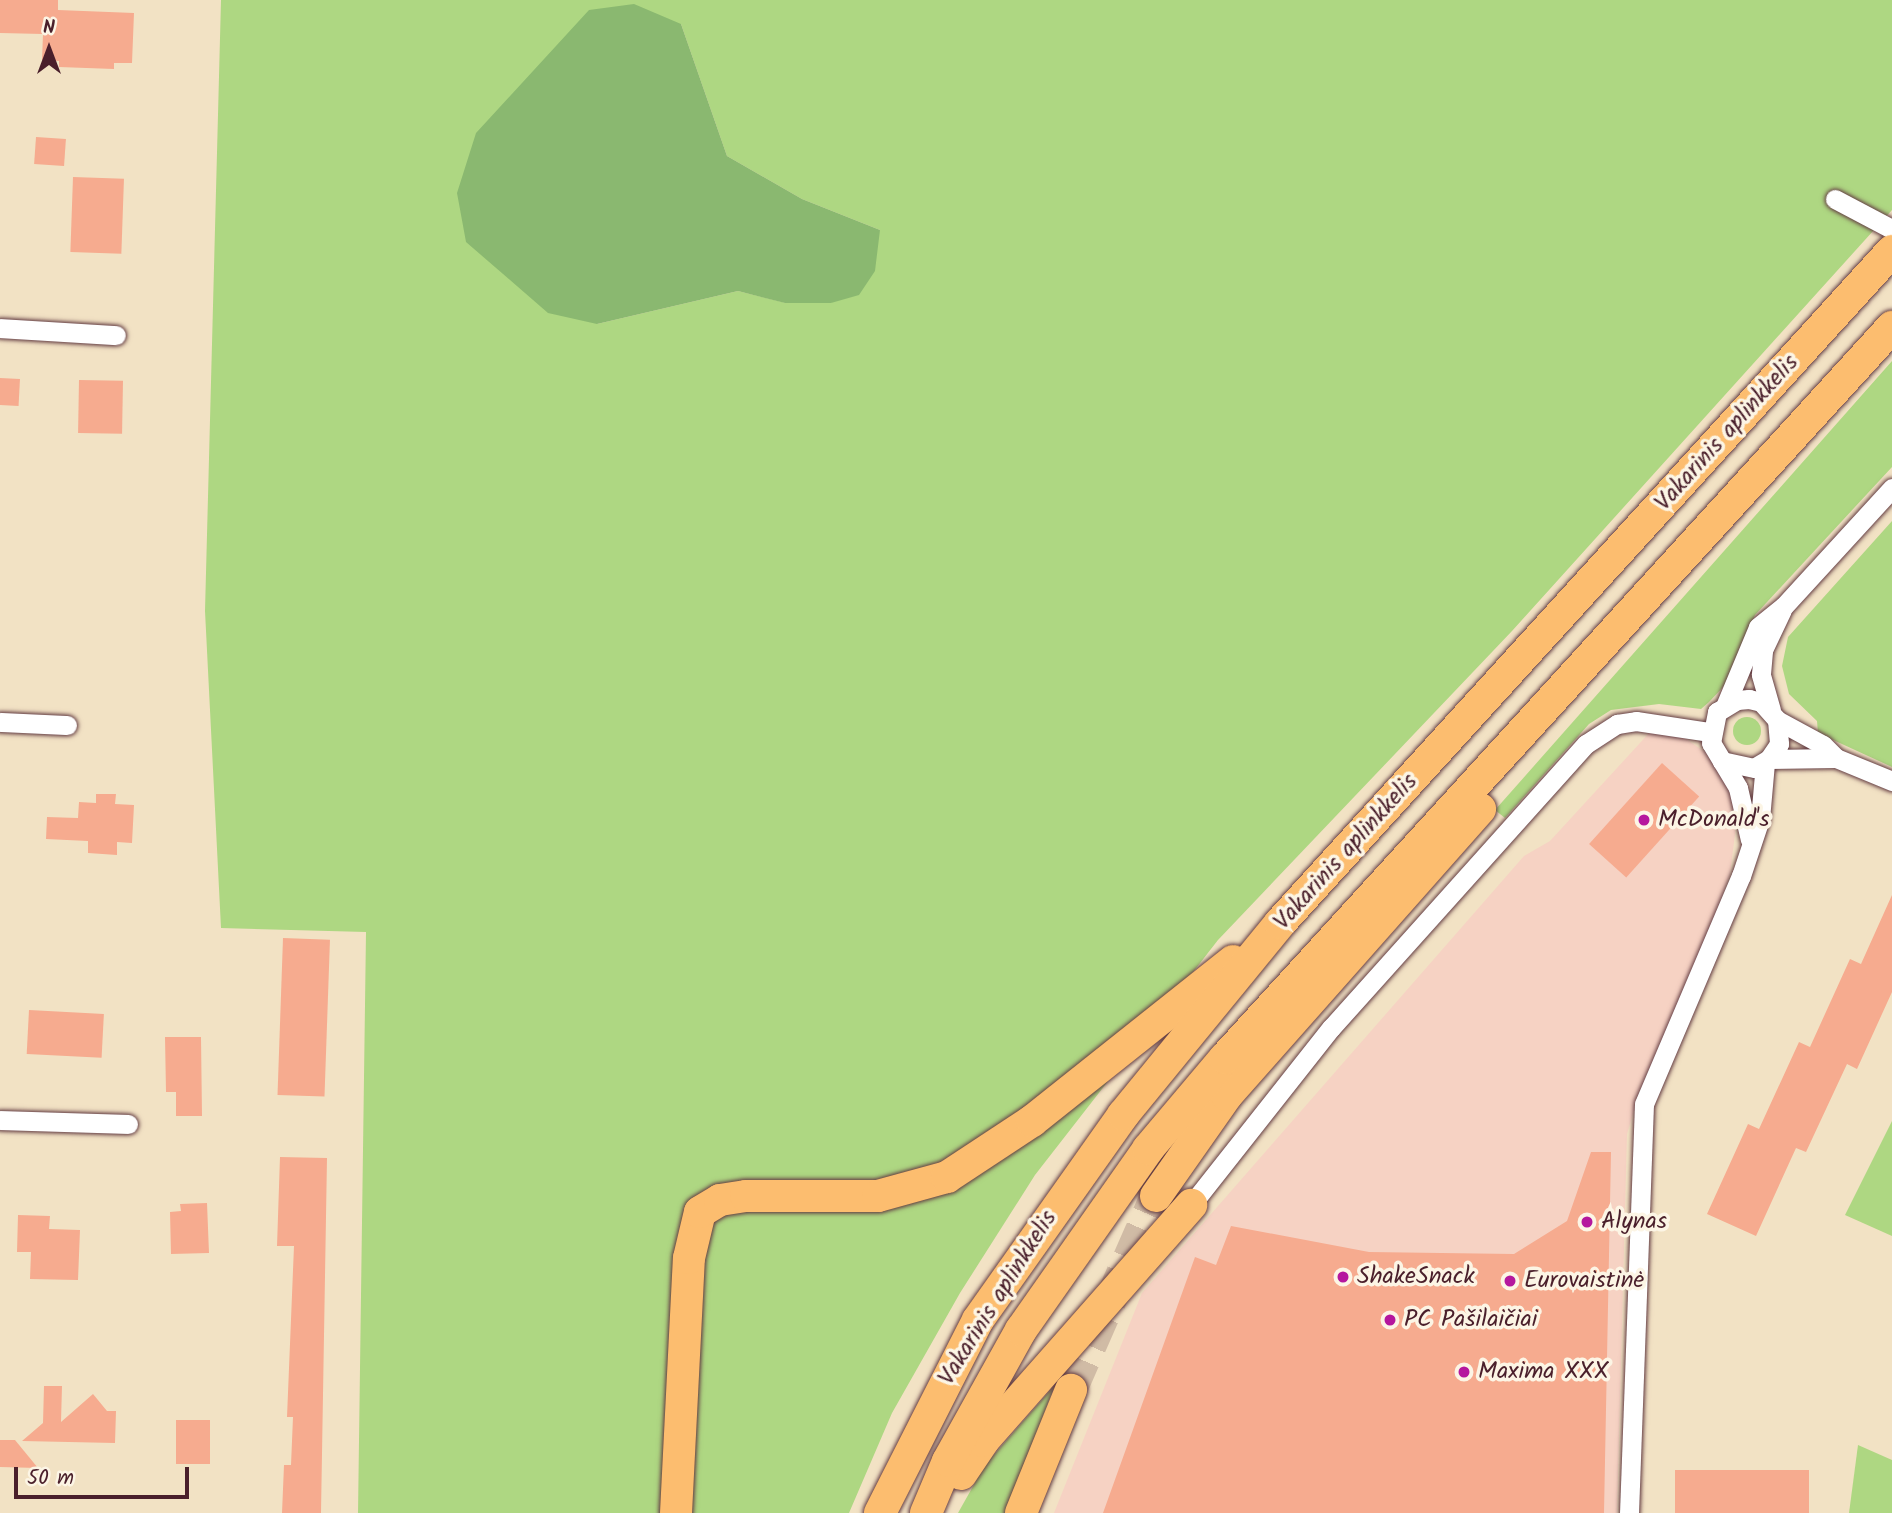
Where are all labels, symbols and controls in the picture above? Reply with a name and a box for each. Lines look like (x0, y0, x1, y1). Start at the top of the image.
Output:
text: N (43, 13, 55, 43)
north arrow (14, 14, 84, 84)
street label: Vakarinis aplinkkelis (1649, 349, 1805, 517)
street label: Vakarinis aplinkkelis (1268, 768, 1424, 936)
place label: McDonald's (1658, 806, 1770, 834)
marker: McDonald's (1636, 812, 1652, 828)
street label: Vakarinis aplinkkelis (933, 1205, 1063, 1391)
place label: Alynas (1601, 1208, 1667, 1236)
marker: Alynas (1579, 1214, 1595, 1230)
place label: ShakeSnack (1357, 1263, 1475, 1291)
place label: Eurovaistinė (1524, 1267, 1644, 1295)
marker: ShakeSnack (1335, 1269, 1351, 1285)
marker: Eurovaistinė (1502, 1273, 1518, 1289)
place label: PC Pašilaičiai (1404, 1306, 1538, 1334)
marker: PC Pašilaičiai (1382, 1312, 1398, 1328)
place label: Maxima XXX (1478, 1358, 1609, 1386)
marker: Maxima XXX (1456, 1364, 1472, 1380)
scale bar (18, 1454, 192, 1498)
text: 50 m (27, 1462, 74, 1495)

